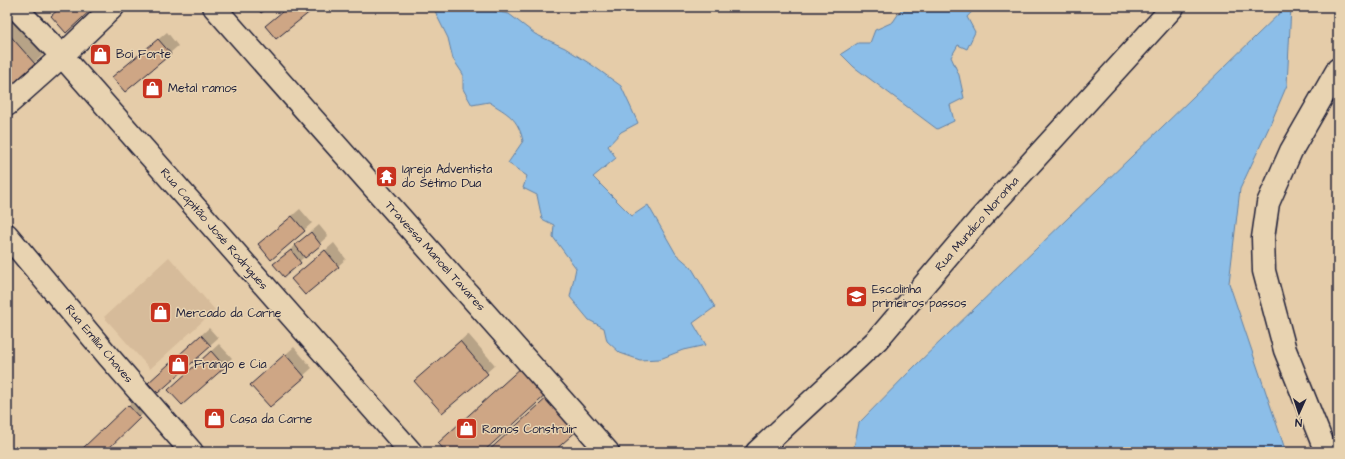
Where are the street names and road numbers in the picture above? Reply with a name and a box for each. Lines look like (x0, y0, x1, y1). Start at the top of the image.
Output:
street label: Rua Capitão José Rodrigues (156, 164, 272, 294)
street label: Rua Mundico Noronha (931, 173, 1023, 275)
street label: Travessa Manoel Tavares (381, 197, 489, 315)
street label: Rua Emília Chaves (61, 301, 137, 387)

